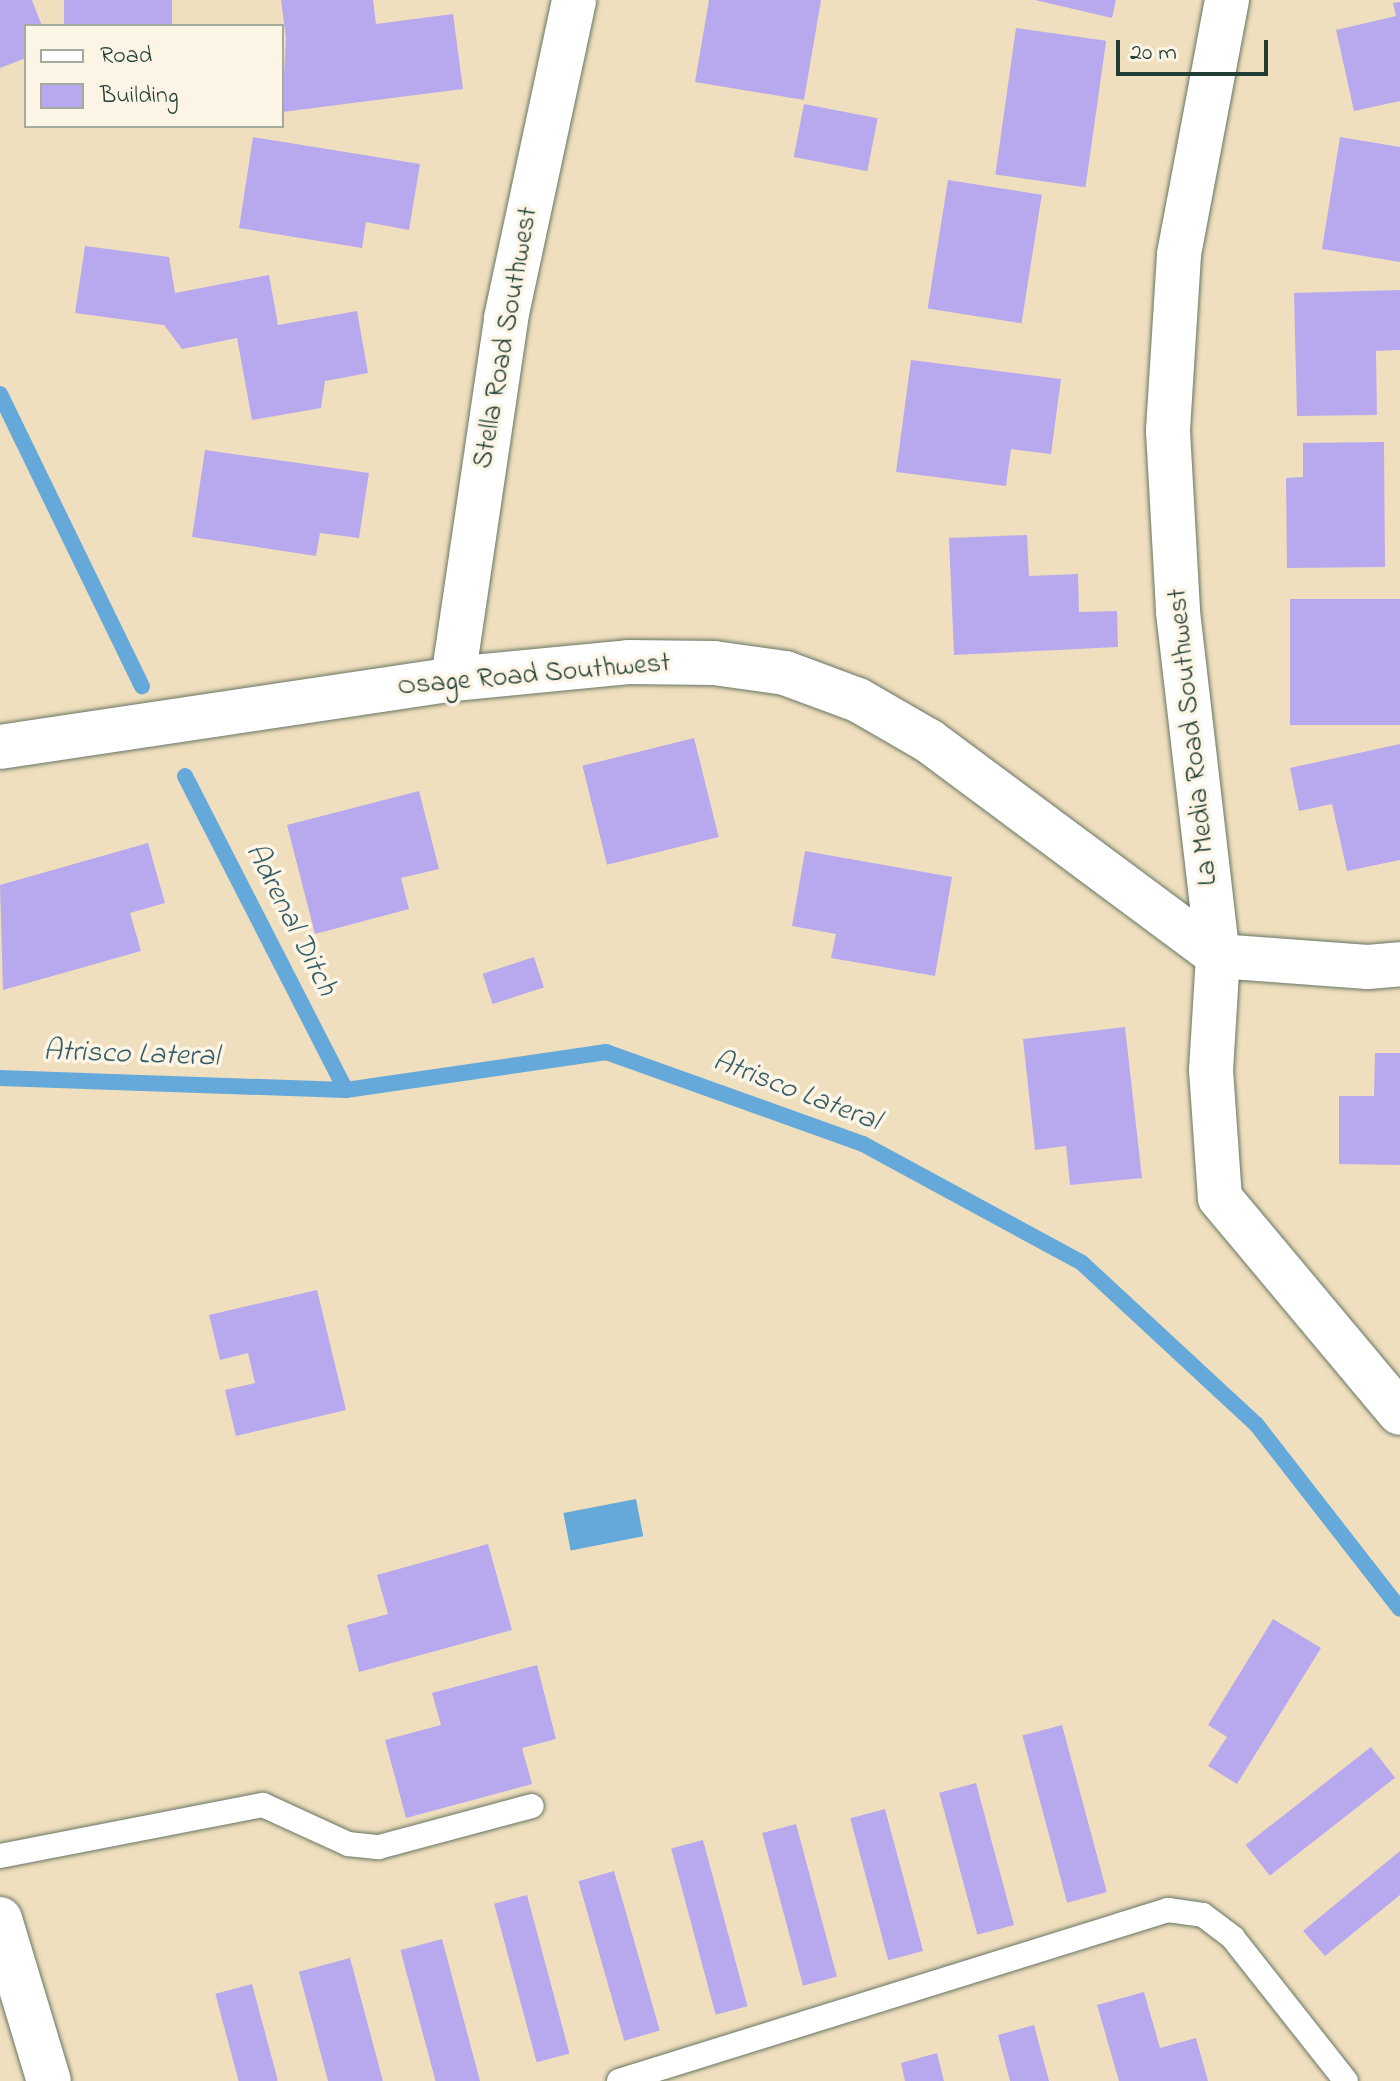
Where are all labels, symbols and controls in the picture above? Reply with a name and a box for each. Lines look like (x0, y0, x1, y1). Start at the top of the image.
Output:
legend (24, 24, 284, 128)
scale bar (1120, 24, 1272, 74)
text: 20 m (1130, 36, 1177, 71)
text: Road (100, 39, 152, 74)
text: Building (100, 79, 179, 114)
street label: Stella Road Southwest (467, 205, 547, 471)
street label: La Media Road Southwest (1162, 587, 1226, 887)
street label: Osage Road Southwest (396, 647, 672, 705)
water label: Adrenal Ditch (236, 838, 344, 1002)
water label: Atrisco Lateral (42, 1034, 220, 1076)
water label: Atrisco Lateral (707, 1044, 885, 1140)

